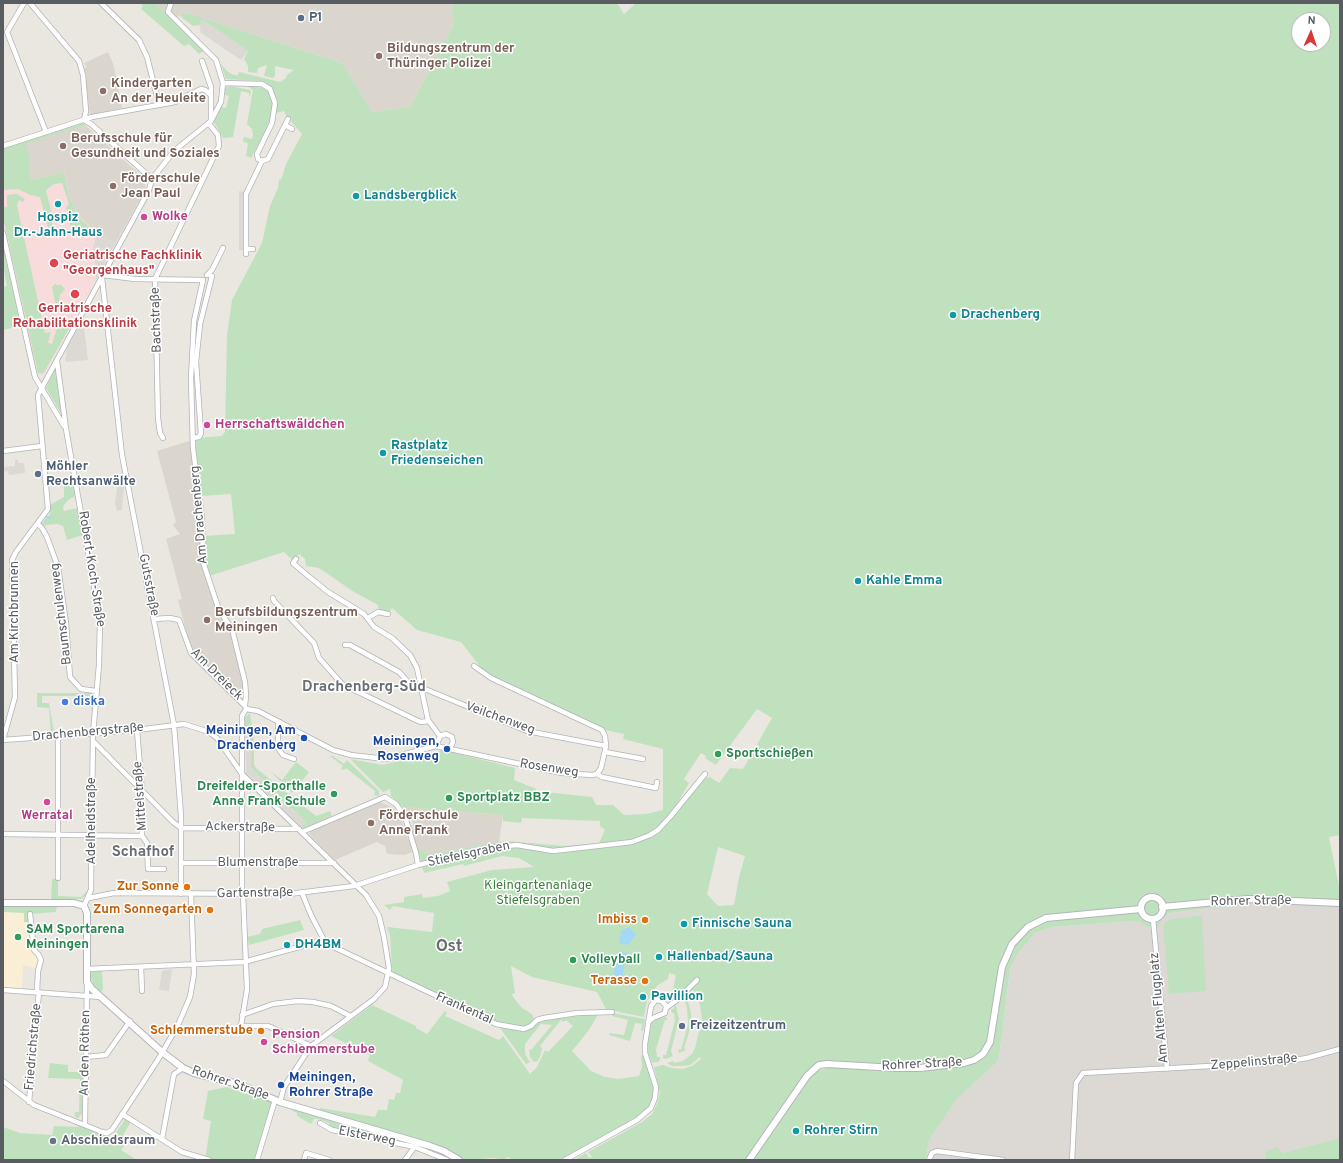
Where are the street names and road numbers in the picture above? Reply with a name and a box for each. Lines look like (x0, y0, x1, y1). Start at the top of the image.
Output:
street label: Bachstraße (148, 287, 166, 353)
street label: Am Drachenberg (188, 465, 212, 565)
street label: Robert-Koch-Straße (74, 510, 108, 628)
street label: Gutsstraße (134, 552, 162, 618)
street label: Am Kirchbrunnen (7, 561, 23, 663)
street label: Baumschulenweg (48, 562, 76, 666)
street label: Am Dreieck (187, 646, 245, 704)
street label: Veilchenweg (463, 699, 537, 739)
street label: Drachenbergstraße (32, 720, 144, 746)
street label: Rosenweg (518, 757, 580, 781)
street label: Mittelstraße (131, 761, 151, 831)
street label: Adelheidstraße (84, 777, 100, 865)
street label: Ackerstraße (205, 820, 275, 836)
street label: Stiefelsgraben (426, 839, 512, 871)
street label: Blumenstraße (217, 855, 299, 871)
street label: Gartenstraße (217, 886, 293, 902)
street label: Rohrer Straße (1210, 893, 1292, 911)
street label: Am Alten Flugplatz (1147, 952, 1173, 1064)
street label: Frankental (433, 989, 495, 1029)
street label: Friedrichstraße (22, 1003, 46, 1091)
street label: An den Röthen (77, 1010, 95, 1096)
street label: Zeppelinstraße (1210, 1051, 1298, 1075)
street label: Rohrer Straße (881, 1055, 963, 1075)
street label: Rohrer Straße (189, 1063, 271, 1105)
street label: Elsterweg (337, 1124, 397, 1150)

